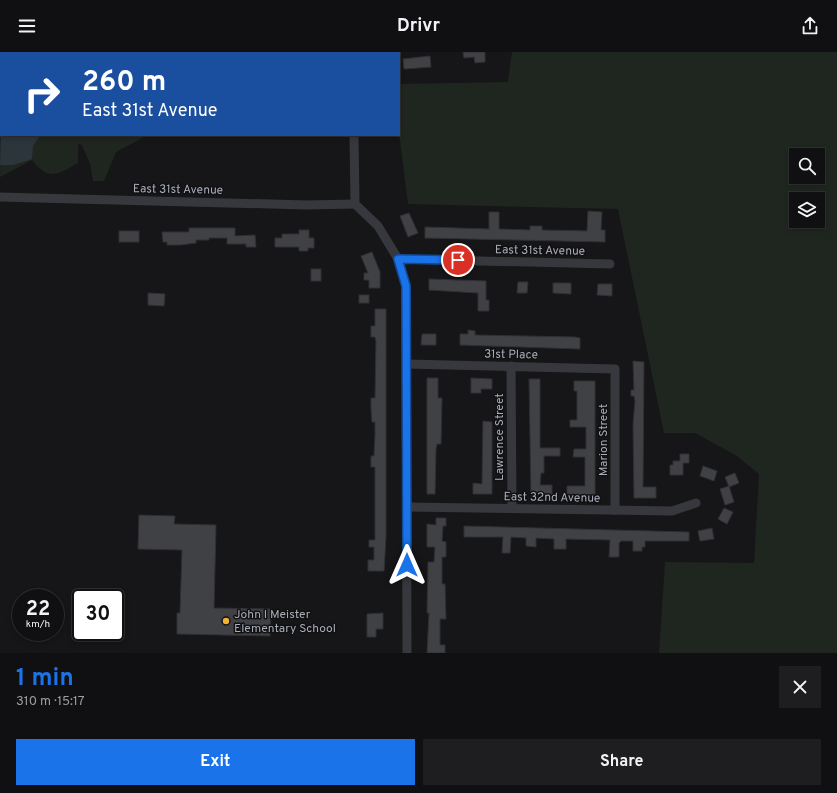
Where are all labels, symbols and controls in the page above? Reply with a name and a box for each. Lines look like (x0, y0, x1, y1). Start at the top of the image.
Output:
icon: menu (16, 15, 38, 37)
text: Drivr (397, 15, 440, 38)
icon: share (799, 15, 821, 37)
text: 260 m (82, 65, 166, 101)
icon: right (16, 68, 68, 120)
text: East 31st Avenue (82, 100, 217, 123)
map controls (789, 148, 825, 228)
button: search (789, 148, 825, 184)
street label: East 31st Avenue (133, 181, 223, 199)
button: layers (789, 192, 825, 228)
street label: East 31st Avenue (495, 242, 585, 260)
pin (441, 243, 475, 277)
icon: arrive (447, 249, 469, 271)
street label: 31st Place (484, 347, 538, 363)
street label: Lawrence Street (492, 393, 508, 481)
street label: Marion Street (596, 404, 612, 476)
street label: East 32nd Avenue (503, 489, 601, 507)
position arrow (386, 544, 428, 586)
speed limit sign: 30 (72, 589, 124, 641)
text: 22 (26, 597, 50, 623)
place label: John I Meister Elementary School (234, 607, 336, 637)
marker: John I Meister Elementary School (221, 616, 231, 626)
text: km/h (26, 618, 50, 631)
text: 1 min (16, 664, 74, 694)
button: close (779, 666, 821, 708)
text: 310 m · 15:17 (16, 694, 85, 710)
button: Exit (16, 739, 415, 785)
button: Share (423, 739, 821, 785)

